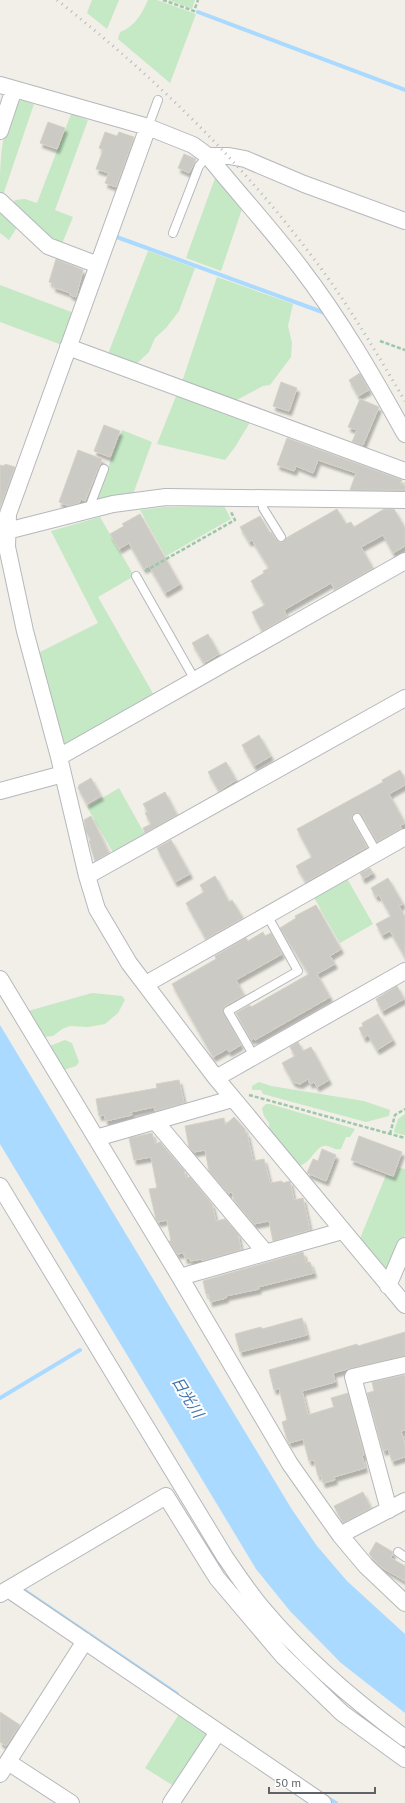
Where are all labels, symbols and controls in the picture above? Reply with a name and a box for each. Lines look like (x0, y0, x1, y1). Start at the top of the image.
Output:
water label: 日光川 (168, 1373, 209, 1423)
scale bar (269, 1769, 375, 1795)
text: 50 m (275, 1775, 301, 1790)

